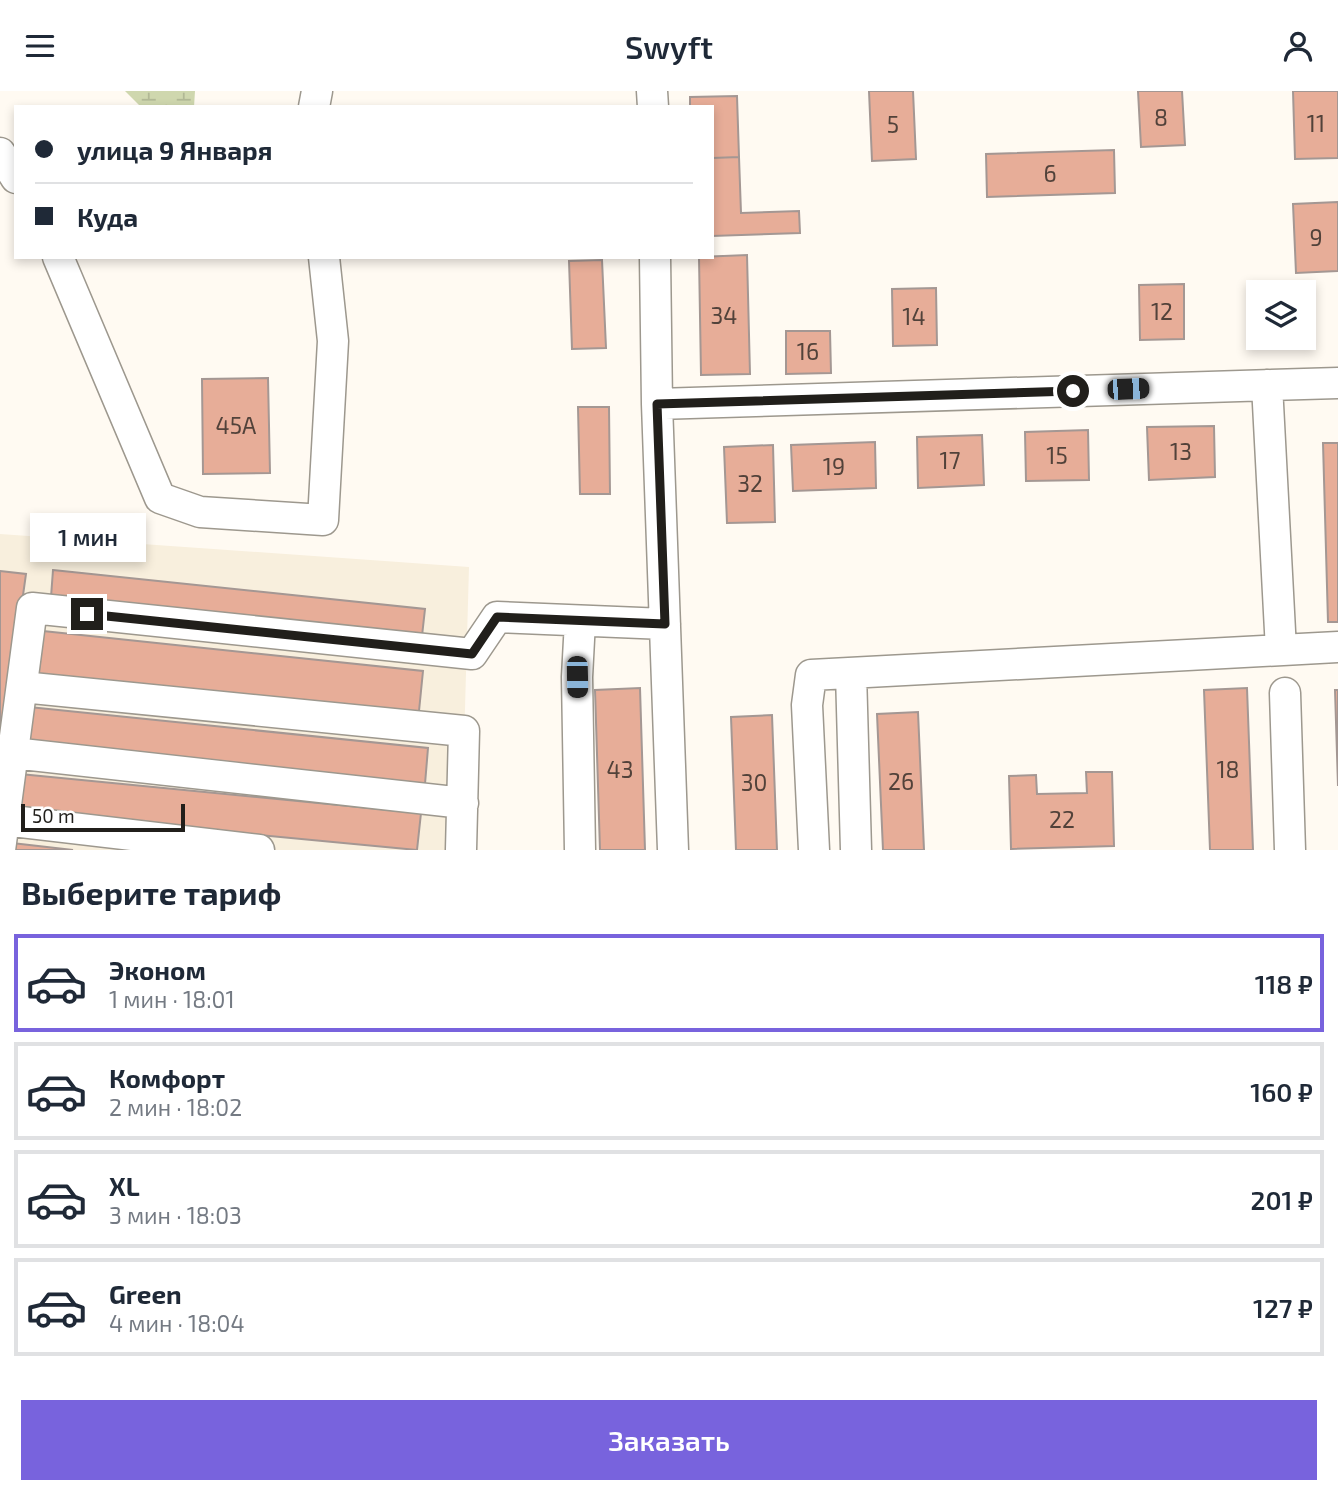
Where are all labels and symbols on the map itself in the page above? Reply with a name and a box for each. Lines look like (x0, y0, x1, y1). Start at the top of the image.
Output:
house number: 8 (1154, 103, 1168, 131)
house number: 11 (1307, 109, 1325, 137)
house number: 5 (887, 110, 899, 138)
house number: 6 (1043, 159, 1057, 187)
house number: 9 (1309, 223, 1323, 251)
house number: 12 (1151, 297, 1173, 325)
house number: 34 (711, 301, 737, 329)
house number: 14 (902, 302, 926, 330)
house number: 16 (797, 337, 819, 365)
route start (1057, 375, 1089, 407)
car (1107, 378, 1150, 400)
house number: 45А (216, 411, 257, 439)
house number: 13 (1170, 437, 1192, 465)
house number: 15 (1046, 441, 1068, 469)
house number: 17 (940, 446, 961, 474)
house number: 19 (823, 452, 845, 480)
house number: 32 (737, 469, 763, 497)
callout: 1 мин (29, 512, 145, 561)
route end (71, 598, 103, 630)
car (567, 656, 588, 698)
house number: 43 (607, 755, 633, 783)
house number: 18 (1216, 755, 1240, 783)
house number: 26 (888, 767, 914, 795)
house number: 30 (741, 768, 767, 796)
scale bar (21, 801, 186, 833)
house number: 22 (1049, 805, 1075, 833)

